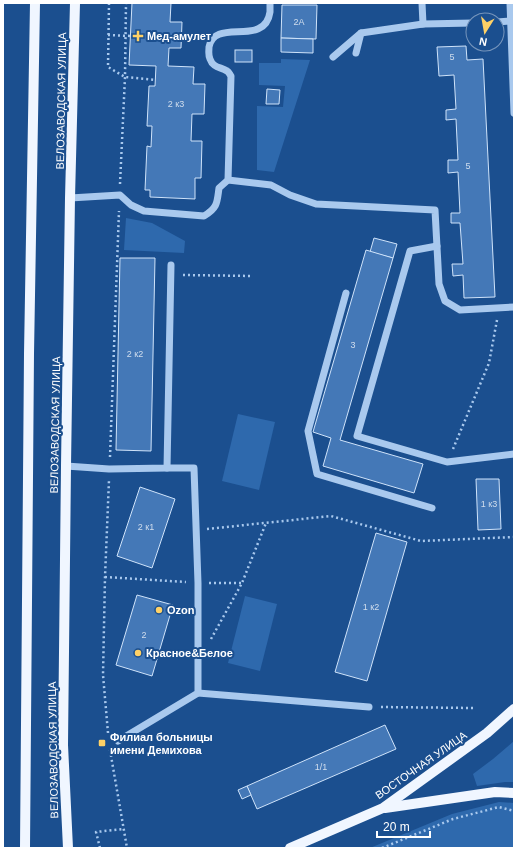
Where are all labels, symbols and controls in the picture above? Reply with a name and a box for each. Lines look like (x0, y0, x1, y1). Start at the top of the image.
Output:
north arrow (465, 12, 505, 52)
house number: 2А (293, 17, 305, 27)
marker: Мед-амулет (132, 30, 144, 42)
place label: Мед-амулет (147, 30, 212, 42)
street label: ВЕЛОЗАВОДСКАЯ УЛИЦА (54, 32, 68, 170)
text: N (478, 35, 488, 48)
house number: 5 (449, 52, 455, 62)
house number: 2 к3 (168, 99, 184, 109)
house number: 5 (465, 161, 471, 171)
house number: 3 (350, 340, 356, 350)
house number: 2 к2 (127, 349, 143, 359)
street label: ВЕЛОЗАВОДСКАЯ УЛИЦА (48, 356, 62, 494)
house number: 1 к3 (481, 499, 497, 509)
house number: 2 к1 (138, 522, 154, 532)
house number: 1 к2 (363, 602, 379, 612)
place label: Ozon (167, 604, 195, 616)
marker: Ozon (154, 605, 164, 615)
house number: 2 (141, 630, 147, 640)
place label: Красное&Белое (146, 647, 233, 659)
marker: Красное&Белое (133, 648, 143, 658)
street label: ВЕЛОЗАВОДСКАЯ УЛИЦА (46, 681, 60, 819)
street label: ВОСТОЧНАЯ УЛИЦА (373, 729, 469, 801)
place label: Филиал больницы имени Демихова (110, 731, 213, 756)
marker: Филиал больницы имени Демихова (97, 738, 107, 748)
house number: 1/1 (315, 762, 327, 772)
scale bar (377, 813, 430, 839)
text: 20 m (383, 820, 410, 834)

